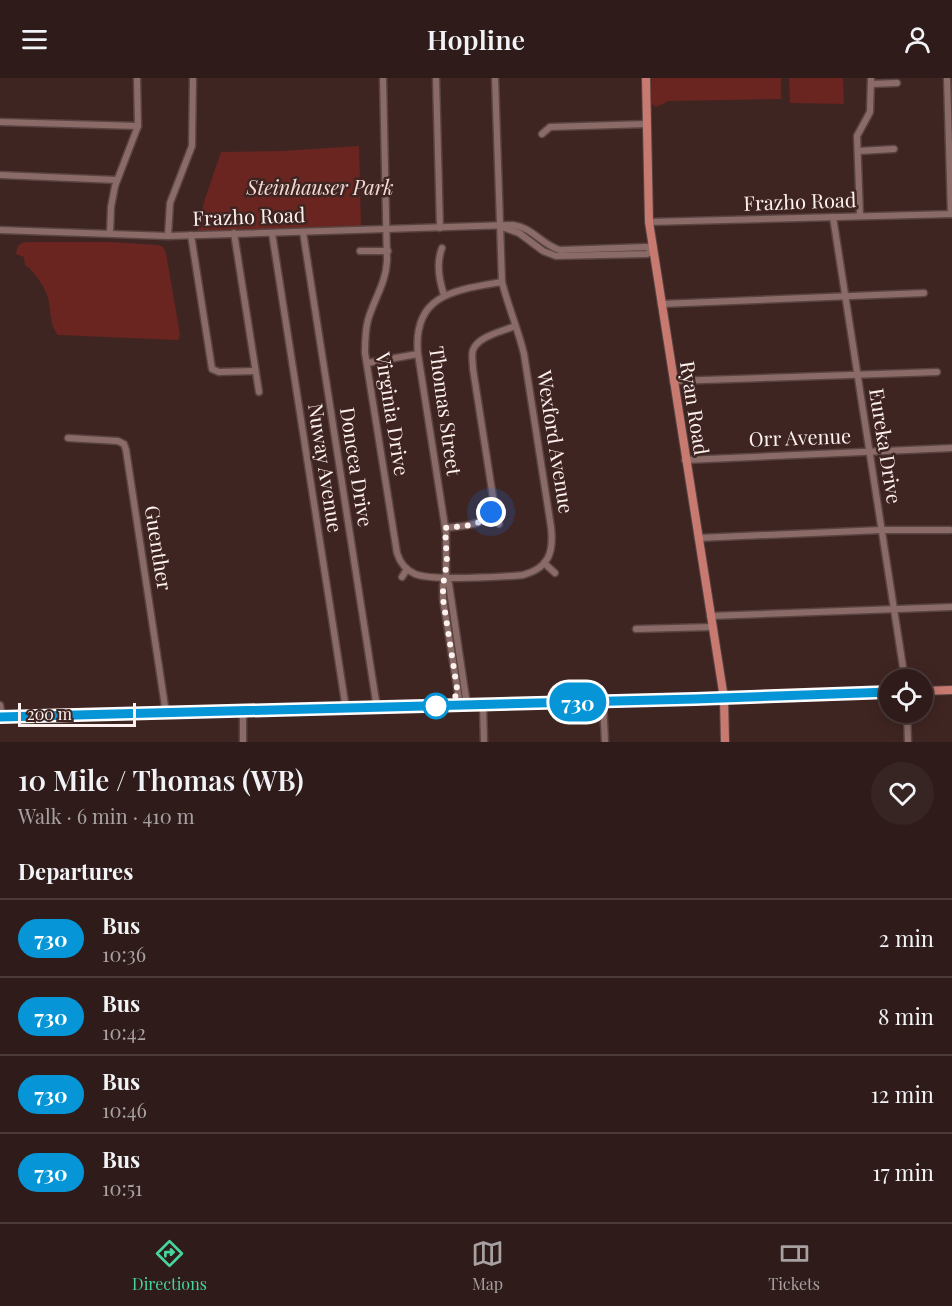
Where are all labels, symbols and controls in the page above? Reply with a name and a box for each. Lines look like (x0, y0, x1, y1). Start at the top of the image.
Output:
text: Hopline (427, 21, 525, 57)
icon: menu (18, 23, 51, 56)
icon: person (901, 23, 934, 56)
park label: Steinhauser Park (245, 173, 394, 200)
street label: Frazho Road (743, 185, 857, 216)
street label: Frazho Road (192, 200, 306, 231)
street label: Thomas Street (424, 344, 469, 478)
street label: Virginia Drive (370, 349, 417, 477)
street label: Ryan Road (675, 359, 716, 457)
street label: Wexford Avenue (532, 367, 581, 515)
street label: Eureka Drive (864, 386, 909, 506)
street label: Nuway Avenue (303, 401, 350, 534)
street label: Doncea Drive (335, 405, 380, 529)
street label: Orr Avenue (748, 421, 852, 452)
your location (476, 497, 506, 527)
street label: Guenther (139, 503, 180, 592)
map controls (879, 669, 933, 723)
button: locate (879, 669, 933, 723)
line badge: 730 (544, 682, 612, 722)
text: 730 (561, 688, 595, 716)
unlabelled marker (423, 693, 449, 719)
scale bar (18, 700, 136, 728)
text: 200 m (27, 703, 72, 724)
text: 10 Mile / Thomas (WB) (18, 761, 304, 798)
button: heart (871, 762, 934, 825)
text: Walk · 6 min · 410 m (18, 802, 194, 829)
text: Departures (18, 856, 133, 886)
text: Bus (102, 910, 140, 940)
text: 2 min (879, 923, 934, 953)
text: 730 (34, 924, 68, 952)
text: 10:36 (102, 940, 146, 967)
text: Bus (102, 988, 140, 1018)
text: 8 min (878, 1001, 934, 1031)
text: 730 (34, 1002, 68, 1030)
text: 10:42 (102, 1018, 146, 1045)
text: Bus (102, 1066, 140, 1096)
text: 12 min (871, 1079, 934, 1109)
text: 730 (34, 1080, 68, 1108)
text: 10:46 (102, 1096, 147, 1123)
text: Bus (102, 1144, 140, 1174)
text: 17 min (873, 1157, 934, 1187)
text: 730 (34, 1158, 68, 1186)
text: 10:51 (102, 1174, 142, 1201)
tab: Directions (132, 1237, 207, 1294)
tab: Map (471, 1237, 504, 1294)
tab: Tickets (768, 1237, 820, 1294)

